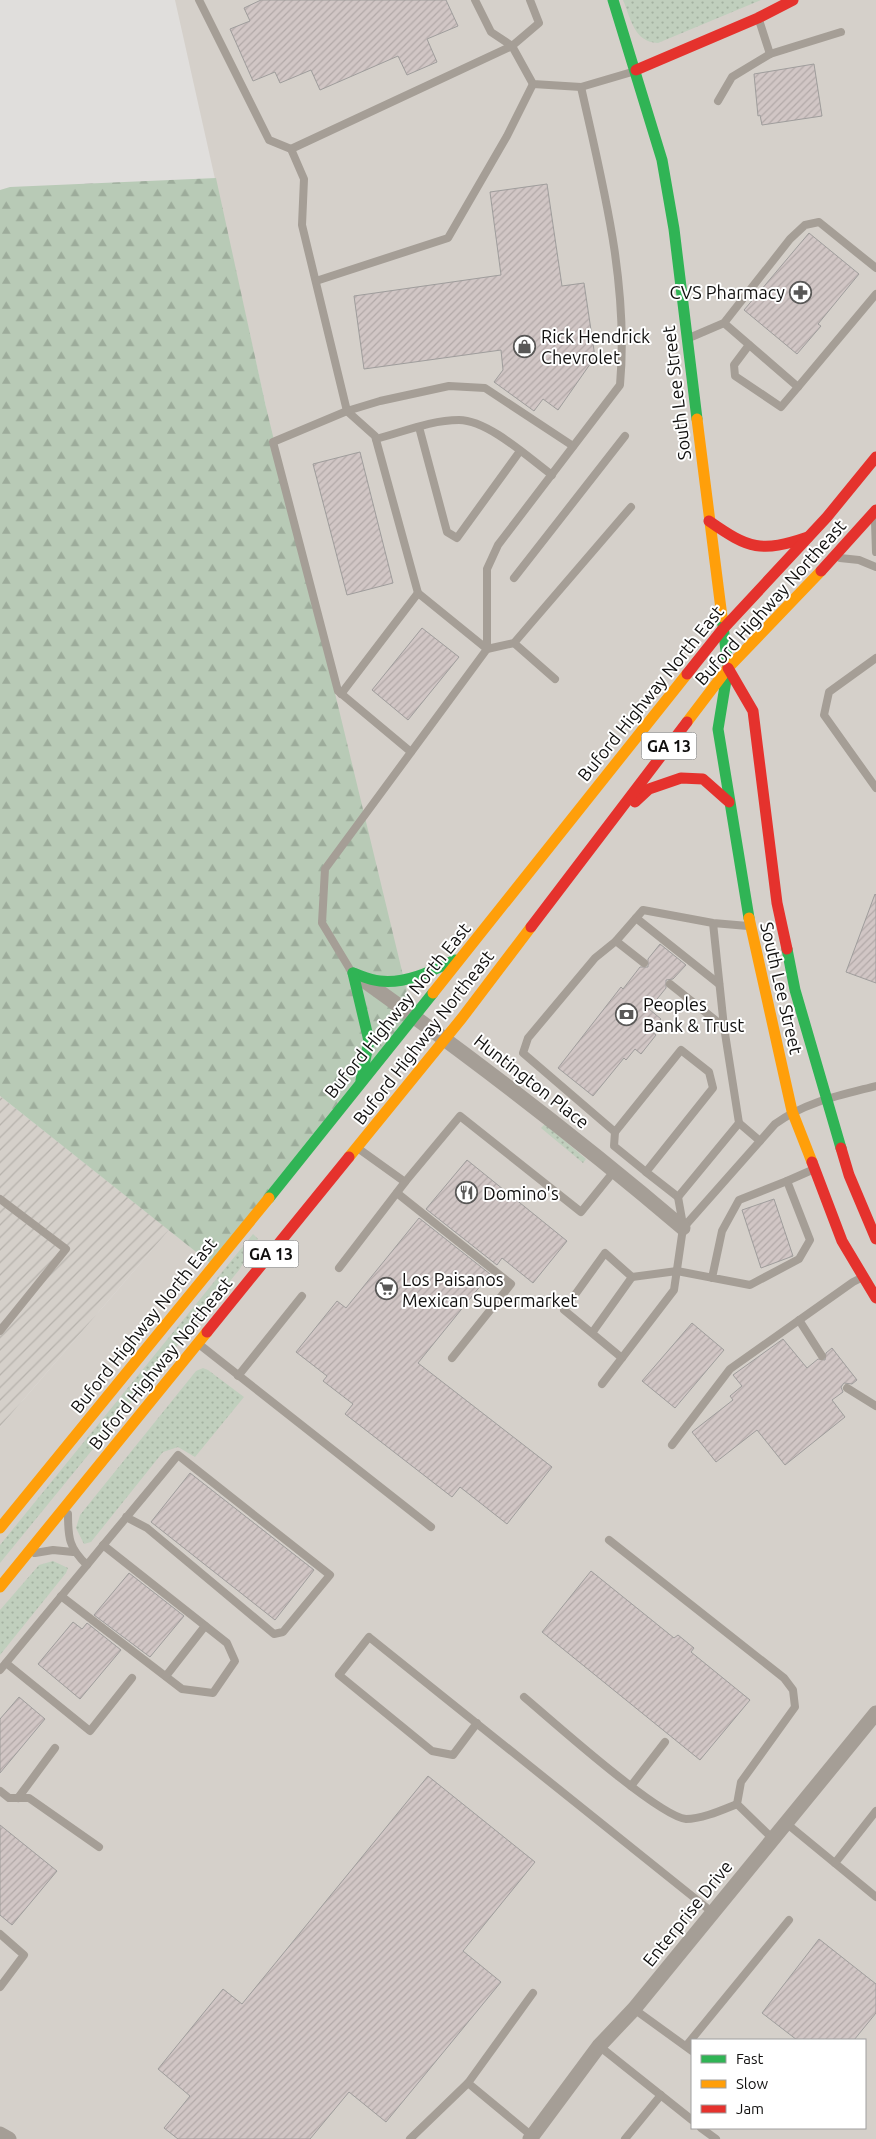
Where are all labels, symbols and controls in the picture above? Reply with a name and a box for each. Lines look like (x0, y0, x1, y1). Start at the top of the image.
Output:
pharmacy icon: CVS Pharmacy (789, 280, 813, 304)
place label: CVS Pharmacy (670, 282, 785, 302)
street label: South Lee Street (658, 325, 694, 461)
place label: Rick Hendrick Chevrolet (541, 326, 650, 367)
shop icon: Rick Hendrick Chevrolet (513, 334, 537, 358)
street label: Buford Highway Northeast (690, 515, 850, 689)
street label: Buford Highway North East (573, 601, 727, 785)
road number: GA 13 (642, 732, 696, 759)
street label: Buford Highway North East (320, 918, 474, 1102)
street label: South Lee Street (757, 920, 807, 1056)
street label: Buford Highway Northeast (349, 946, 497, 1128)
place label: Peoples Bank & Trust (643, 994, 744, 1035)
bank icon: Peoples Bank & Trust (615, 1002, 639, 1026)
street label: Huntington Place (471, 1030, 593, 1132)
restaurant icon: Domino's (455, 1181, 479, 1205)
place label: Domino's (483, 1183, 559, 1203)
street label: Buford Highway North East (66, 1233, 220, 1417)
road number: GA 13 (244, 1240, 298, 1268)
place label: Los Paisanos Mexican Supermarket (402, 1269, 577, 1310)
street label: Buford Highway Northeast (84, 1273, 236, 1453)
supermarket icon: Los Paisanos Mexican Supermarket (374, 1277, 398, 1301)
street label: Enterprise Drive (638, 1856, 736, 1970)
legend (691, 2039, 866, 2129)
text: Fast (736, 2050, 764, 2067)
text: Slow (736, 2075, 769, 2092)
text: Jam (736, 2100, 764, 2117)

